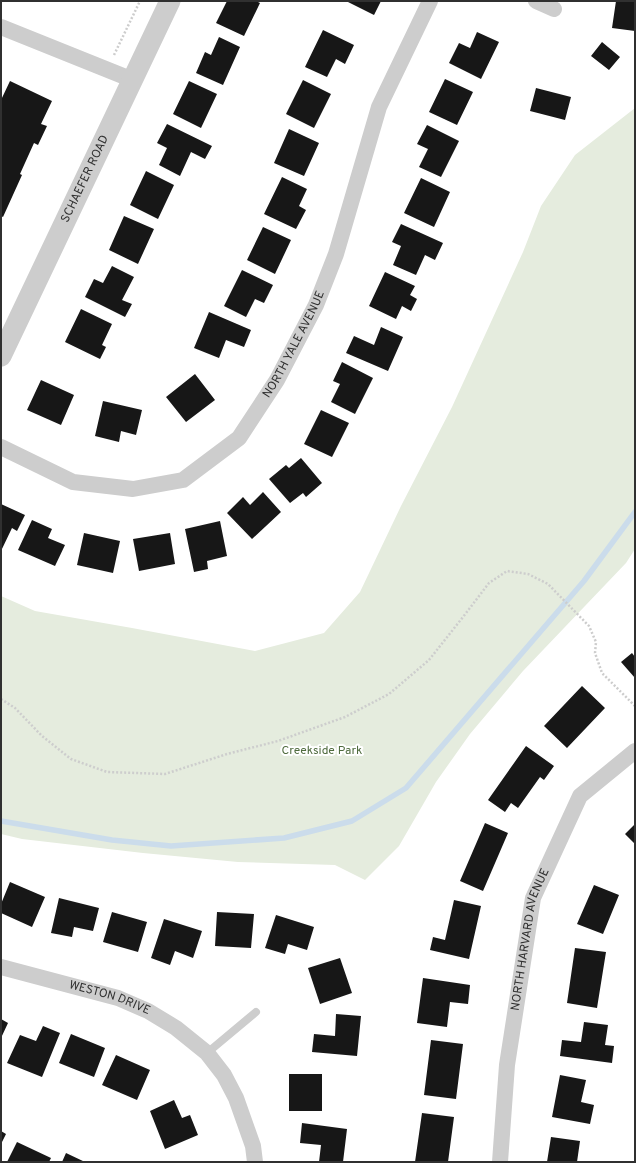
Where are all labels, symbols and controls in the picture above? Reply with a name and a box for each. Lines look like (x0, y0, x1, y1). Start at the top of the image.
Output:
street label: SCHAEFER ROAD (58, 133, 113, 225)
street label: NORTH YALE AVENUE (259, 289, 329, 401)
park label: Creekside Park (282, 743, 362, 759)
street label: NORTH HARVARD AVENUE (508, 866, 554, 1012)
street label: WESTON DRIVE (67, 977, 153, 1019)

